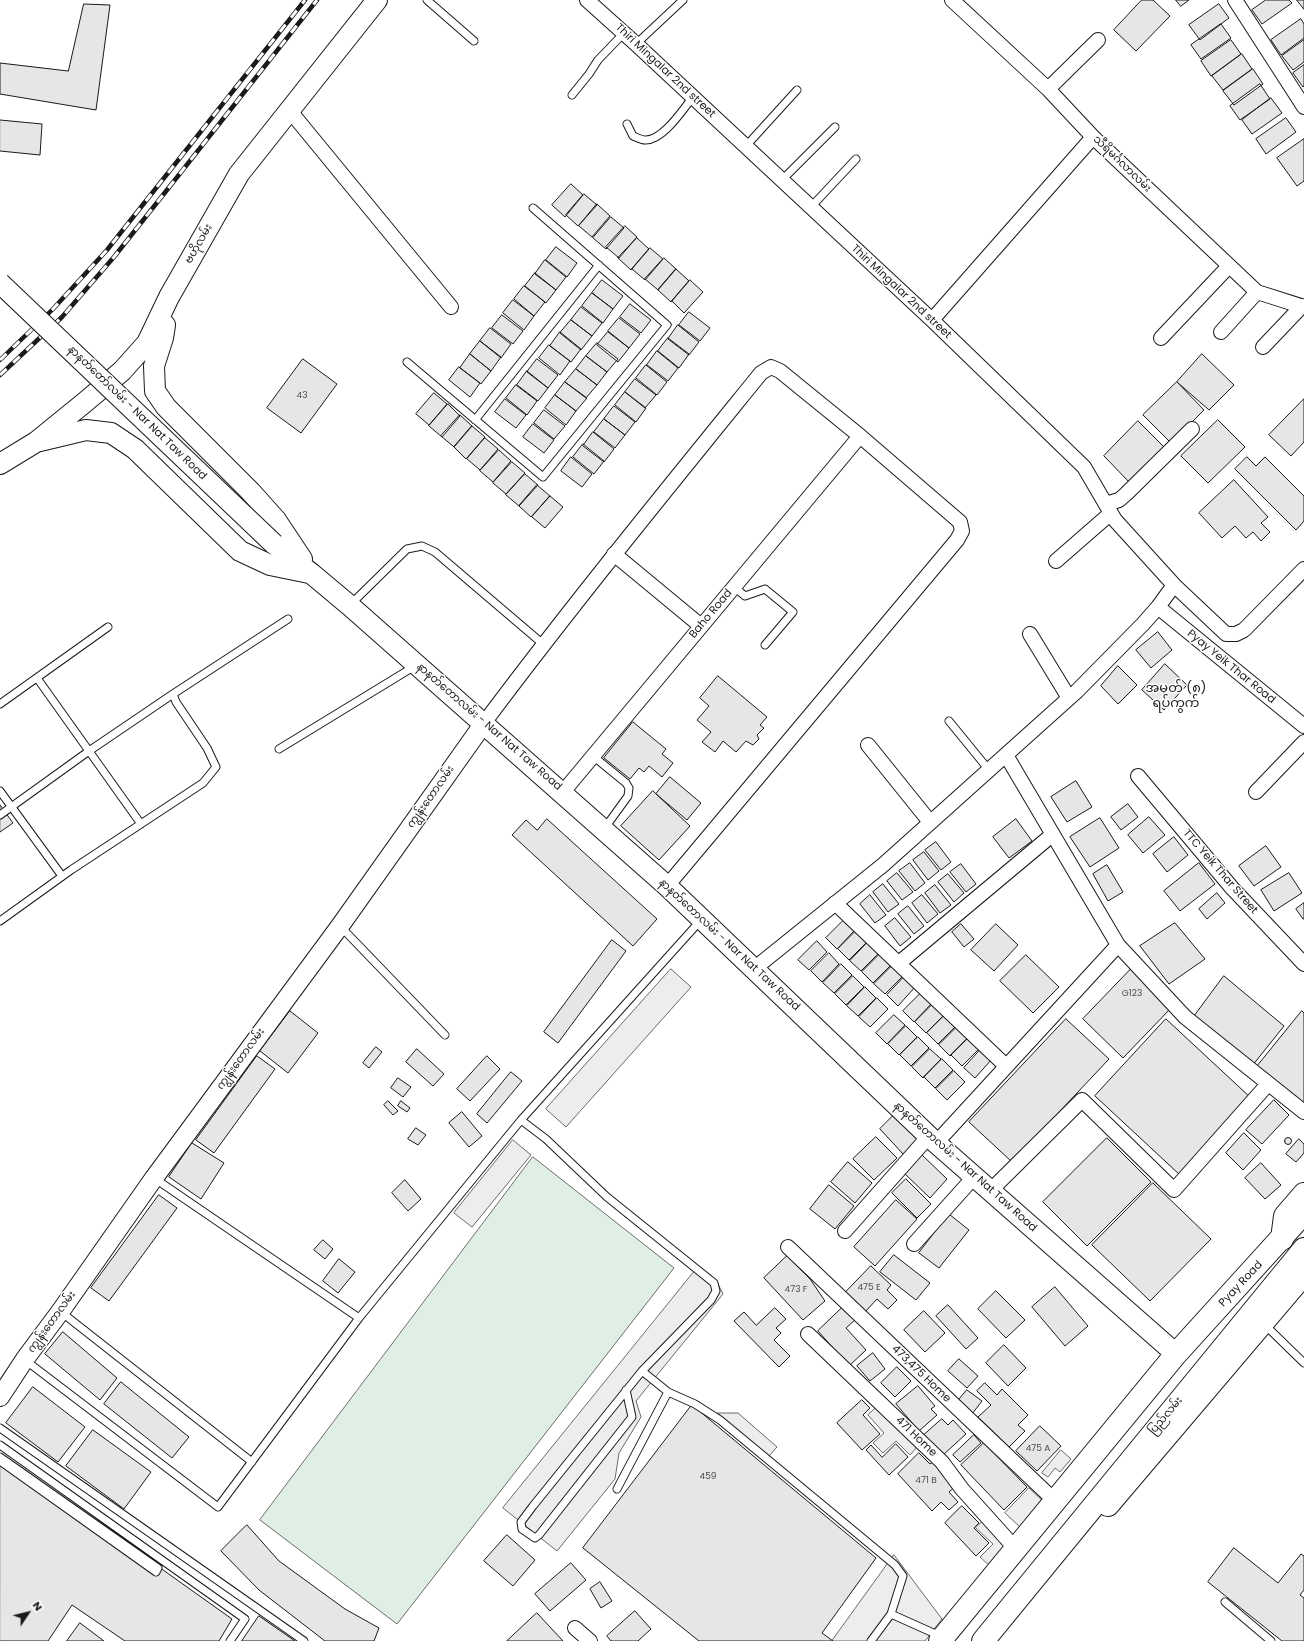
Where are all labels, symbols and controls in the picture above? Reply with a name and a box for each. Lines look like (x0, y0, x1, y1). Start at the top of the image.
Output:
street label: Thiri Mingalar 2nd street (612, 21, 718, 121)
street label: သီရိမင်္ဂလာလမ်း (1090, 133, 1154, 195)
street label: ဗဟိုလမ်း (182, 222, 216, 266)
street label: Thiri Mingalar 2nd street (848, 242, 954, 342)
street label: နာနတ်တော်လမ်း - Nar Nat Taw Road (65, 343, 209, 483)
house number: 43 (297, 391, 307, 401)
street label: Baho Road (687, 587, 735, 641)
street label: Pyay Yeik Thar Road (1184, 627, 1278, 707)
street label: နာနတ်တောလမ်း - Nar Nat Taw Road (414, 660, 564, 794)
district label: အမှတ် (၈) ရပ်ကွက် (1145, 681, 1207, 712)
street label: ကျွန်းတောလမ်း (405, 763, 457, 831)
street label: TTC Yeik Thar Street (1180, 827, 1260, 917)
street label: နာနတ်တောလမ်း - Nar Nat Taw Road (656, 876, 802, 1014)
house number: G123 (1122, 989, 1142, 999)
street label: ကျွန်းတောလမ်း (214, 1026, 268, 1092)
street label: နာနတ်တောလမ်း - Nar Nat Taw Road (891, 1099, 1039, 1235)
street label: Pyay Road (1216, 1258, 1266, 1310)
house number: 475 E (857, 1283, 881, 1293)
house number: 473 F (785, 1285, 807, 1295)
street label: ကျွန်းတောလမ်း (25, 1289, 79, 1355)
street label: 473,475 Home (889, 1342, 953, 1406)
street label: ပြည်လမ်း (1146, 1394, 1186, 1438)
street label: 471 Home (893, 1414, 939, 1460)
house number: 475 A (1026, 1444, 1050, 1454)
house number: 459 (700, 1472, 716, 1482)
house number: 471 B (915, 1476, 937, 1486)
north arrow (8, 1593, 48, 1633)
text: N (29, 1598, 47, 1614)

